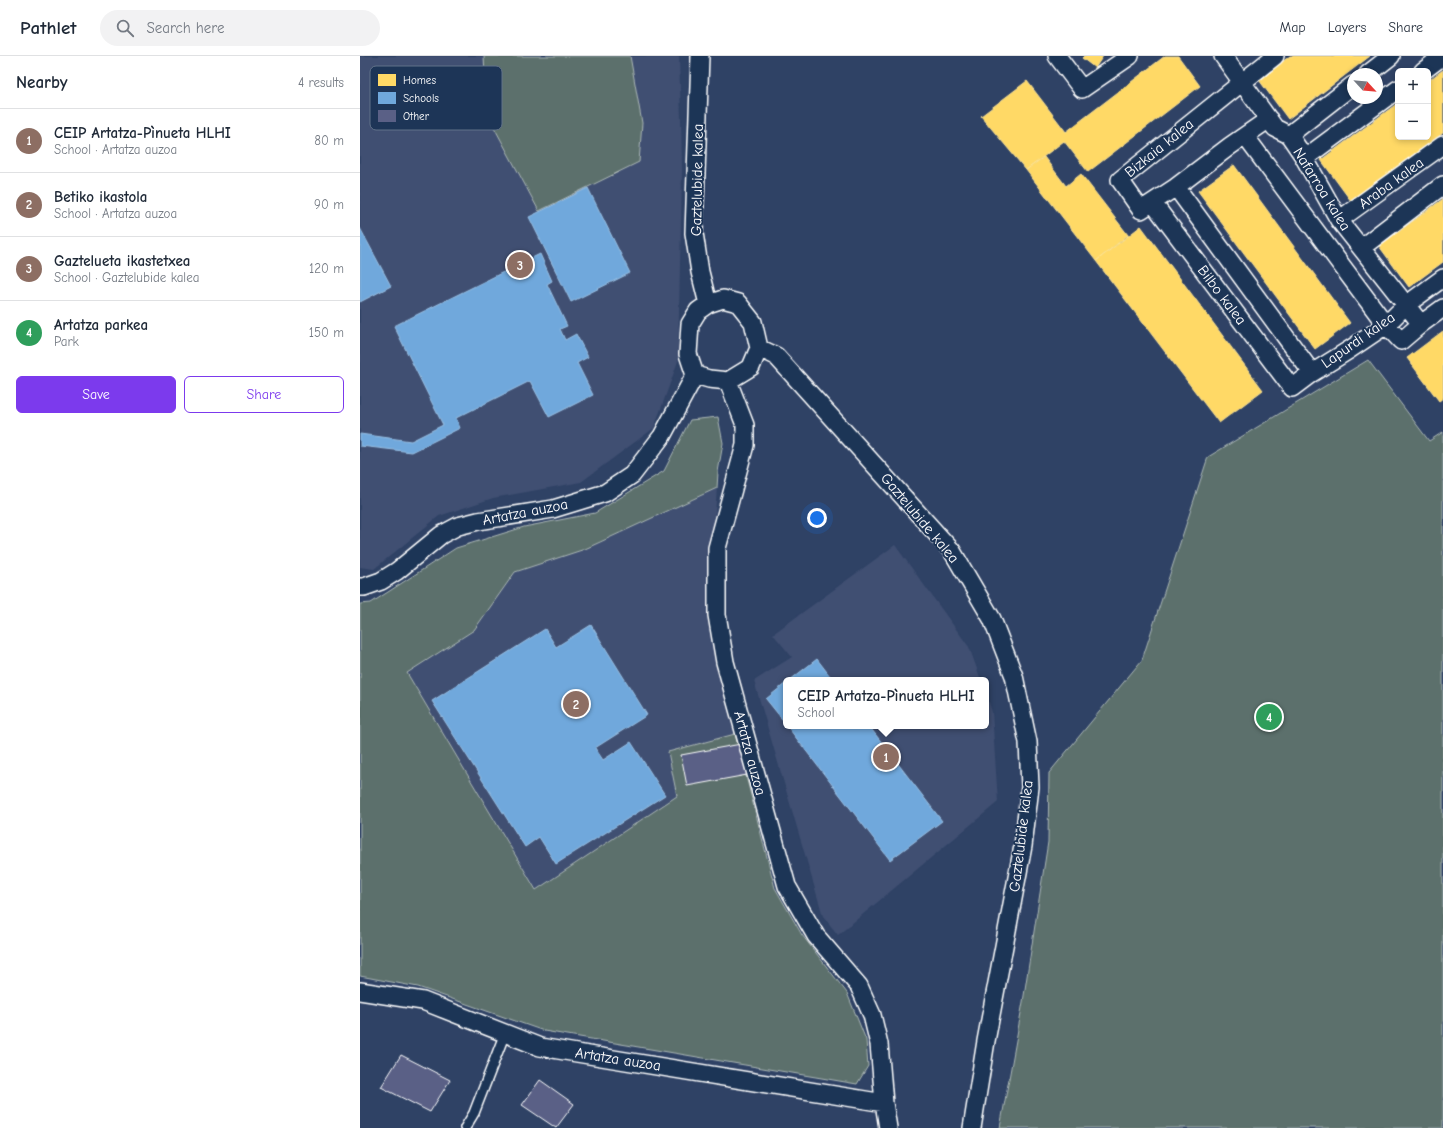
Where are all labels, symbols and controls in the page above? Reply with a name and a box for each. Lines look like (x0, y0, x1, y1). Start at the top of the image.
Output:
search box (100, 10, 380, 46)
text: Pathlet (20, 17, 76, 39)
icon: search (114, 17, 136, 39)
text: Search here (146, 19, 225, 37)
text: Map (1279, 19, 1306, 36)
text: Layers (1328, 19, 1366, 36)
text: Share (1388, 19, 1423, 36)
legend (370, 66, 502, 130)
north arrow (1347, 68, 1383, 104)
map controls (1395, 68, 1431, 140)
button: + (1395, 68, 1431, 104)
text: Nearby (16, 73, 67, 92)
text: Homes (403, 74, 436, 87)
text: 4 results (298, 75, 344, 90)
text: Schools (403, 92, 439, 105)
button: − (1395, 104, 1431, 140)
text: Other (403, 110, 430, 123)
street label: Bizkaia kalea (1121, 115, 1197, 181)
text: CEIP Artatza-Pìnueta HLHI (54, 124, 231, 142)
street label: Gaztelubide kalea (687, 124, 707, 236)
text: 1 (26, 133, 32, 148)
text: 80 m (314, 133, 344, 148)
text: School · Artatza auzoa (54, 142, 177, 157)
street label: Nafarroa kalea (1289, 144, 1355, 234)
street label: Araba kalea (1355, 153, 1427, 213)
text: Betiko ikastola (54, 188, 147, 206)
text: 2 (26, 197, 32, 212)
text: 90 m (314, 197, 344, 212)
text: School · Artatza auzoa (54, 206, 177, 221)
pin: 3 (507, 250, 533, 280)
text: Gaztelueta ikastetxea (54, 252, 190, 270)
text: 3 (26, 261, 32, 276)
text: 120 m (309, 261, 344, 276)
street label: Bilbo kalea (1194, 262, 1250, 328)
text: School · Gaztelubide kalea (54, 270, 199, 285)
street label: Lapurdi kalea (1318, 308, 1398, 372)
text: Artatza parkea (54, 316, 148, 334)
text: 4 (26, 325, 32, 340)
text: 150 m (309, 325, 344, 340)
text: Park (54, 334, 79, 349)
button: Save (16, 376, 176, 413)
button: Share (184, 376, 344, 413)
street label: Gaztelubide kalea (877, 469, 963, 567)
street label: Artatza auzoa (481, 495, 569, 529)
your location (807, 508, 827, 528)
popup (783, 677, 989, 729)
text: CEIP Artatza-Pìnueta HLHI (798, 687, 974, 705)
pin: 2 (563, 689, 589, 719)
pin: 4 (1256, 702, 1282, 732)
text: School (798, 705, 835, 720)
street label: Artatza auzoa (730, 709, 770, 797)
pin: 1 (873, 742, 899, 772)
street label: Gaztelubide kalea (1005, 779, 1037, 893)
street label: Artatza auzoa (574, 1043, 662, 1075)

